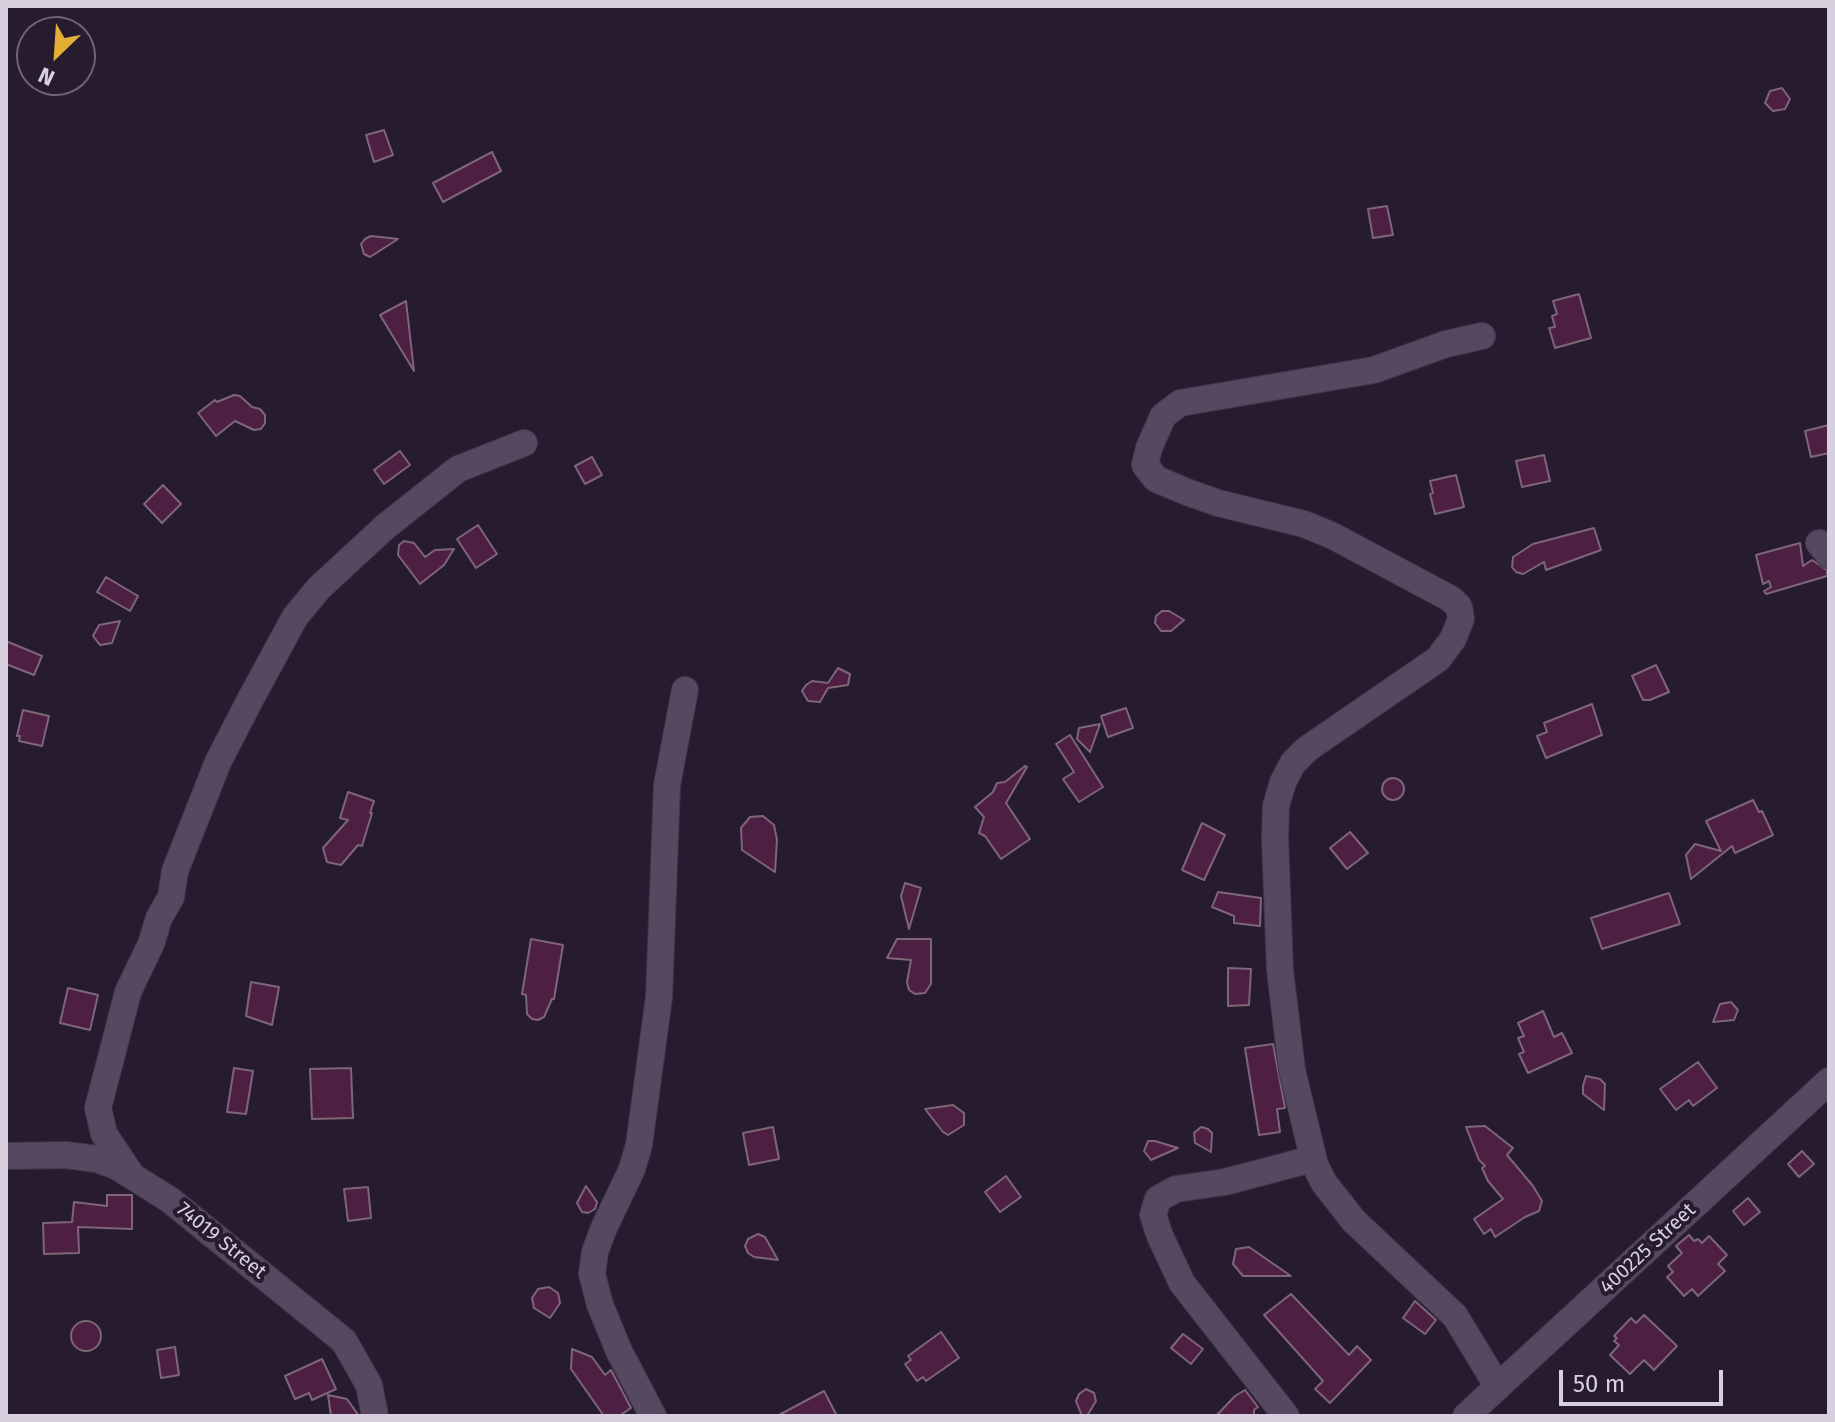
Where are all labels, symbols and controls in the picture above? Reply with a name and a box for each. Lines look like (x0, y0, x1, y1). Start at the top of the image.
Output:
north arrow (16, 16, 96, 96)
text: N (34, 61, 59, 92)
street label: 74019 Street (171, 1198, 271, 1284)
street label: 400225 Street (1595, 1199, 1701, 1299)
scale bar (1563, 1354, 1727, 1404)
text: 50 m (1573, 1370, 1625, 1398)

